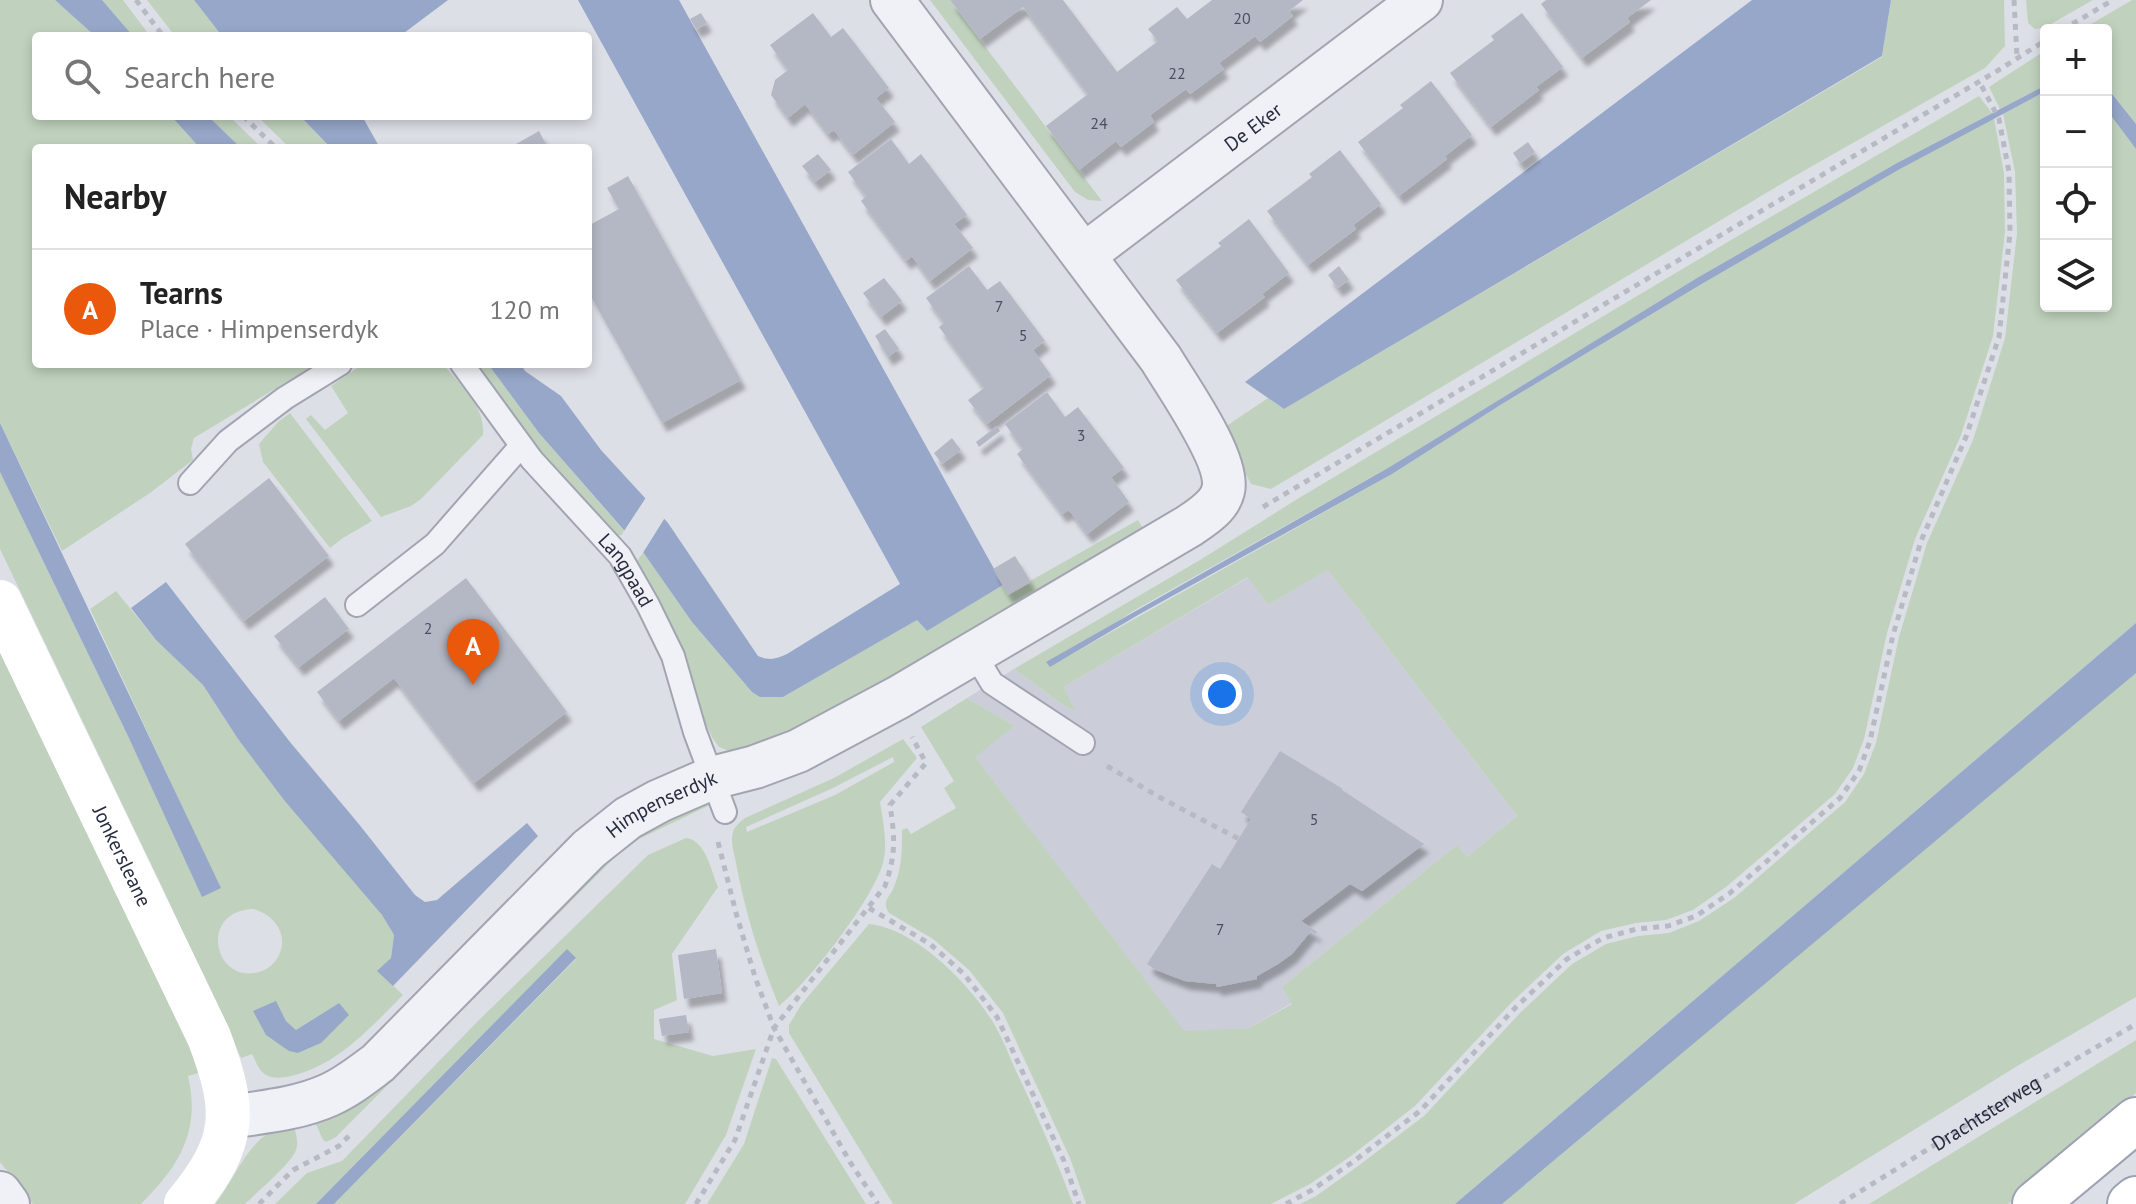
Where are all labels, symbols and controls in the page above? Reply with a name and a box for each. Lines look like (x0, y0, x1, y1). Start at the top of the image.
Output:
house number: 20 (1233, 8, 1251, 28)
map controls (2040, 24, 2112, 312)
button: + (2040, 24, 2112, 96)
search box (32, 32, 592, 120)
icon: search (60, 54, 104, 98)
text: Search here (124, 57, 275, 96)
house number: 22 (1168, 63, 1186, 83)
button: − (2040, 96, 2112, 168)
street label: De Eker (1219, 97, 1287, 157)
house number: 24 (1090, 113, 1108, 133)
button: locate (2040, 168, 2112, 240)
text: Nearby (64, 174, 166, 218)
button: layers (2040, 240, 2112, 312)
text: Tearns (140, 273, 223, 312)
text: A (82, 293, 98, 326)
text: 120 m (489, 293, 560, 326)
house number: 7 (995, 296, 1003, 316)
text: Place · Himpenserdyk (140, 312, 379, 345)
house number: 5 (1019, 325, 1027, 345)
house number: 3 (1077, 425, 1085, 445)
street label: Langpaad (592, 528, 659, 611)
house number: 2 (424, 618, 432, 638)
pin: A (447, 619, 499, 685)
your location (1202, 674, 1242, 714)
street label: Himpenserdyk (600, 764, 721, 844)
street label: Jonkersleane (86, 800, 158, 911)
house number: 5 (1310, 809, 1318, 829)
house number: 7 (1216, 919, 1224, 939)
street label: Drachtsterweg (1927, 1069, 2045, 1157)

